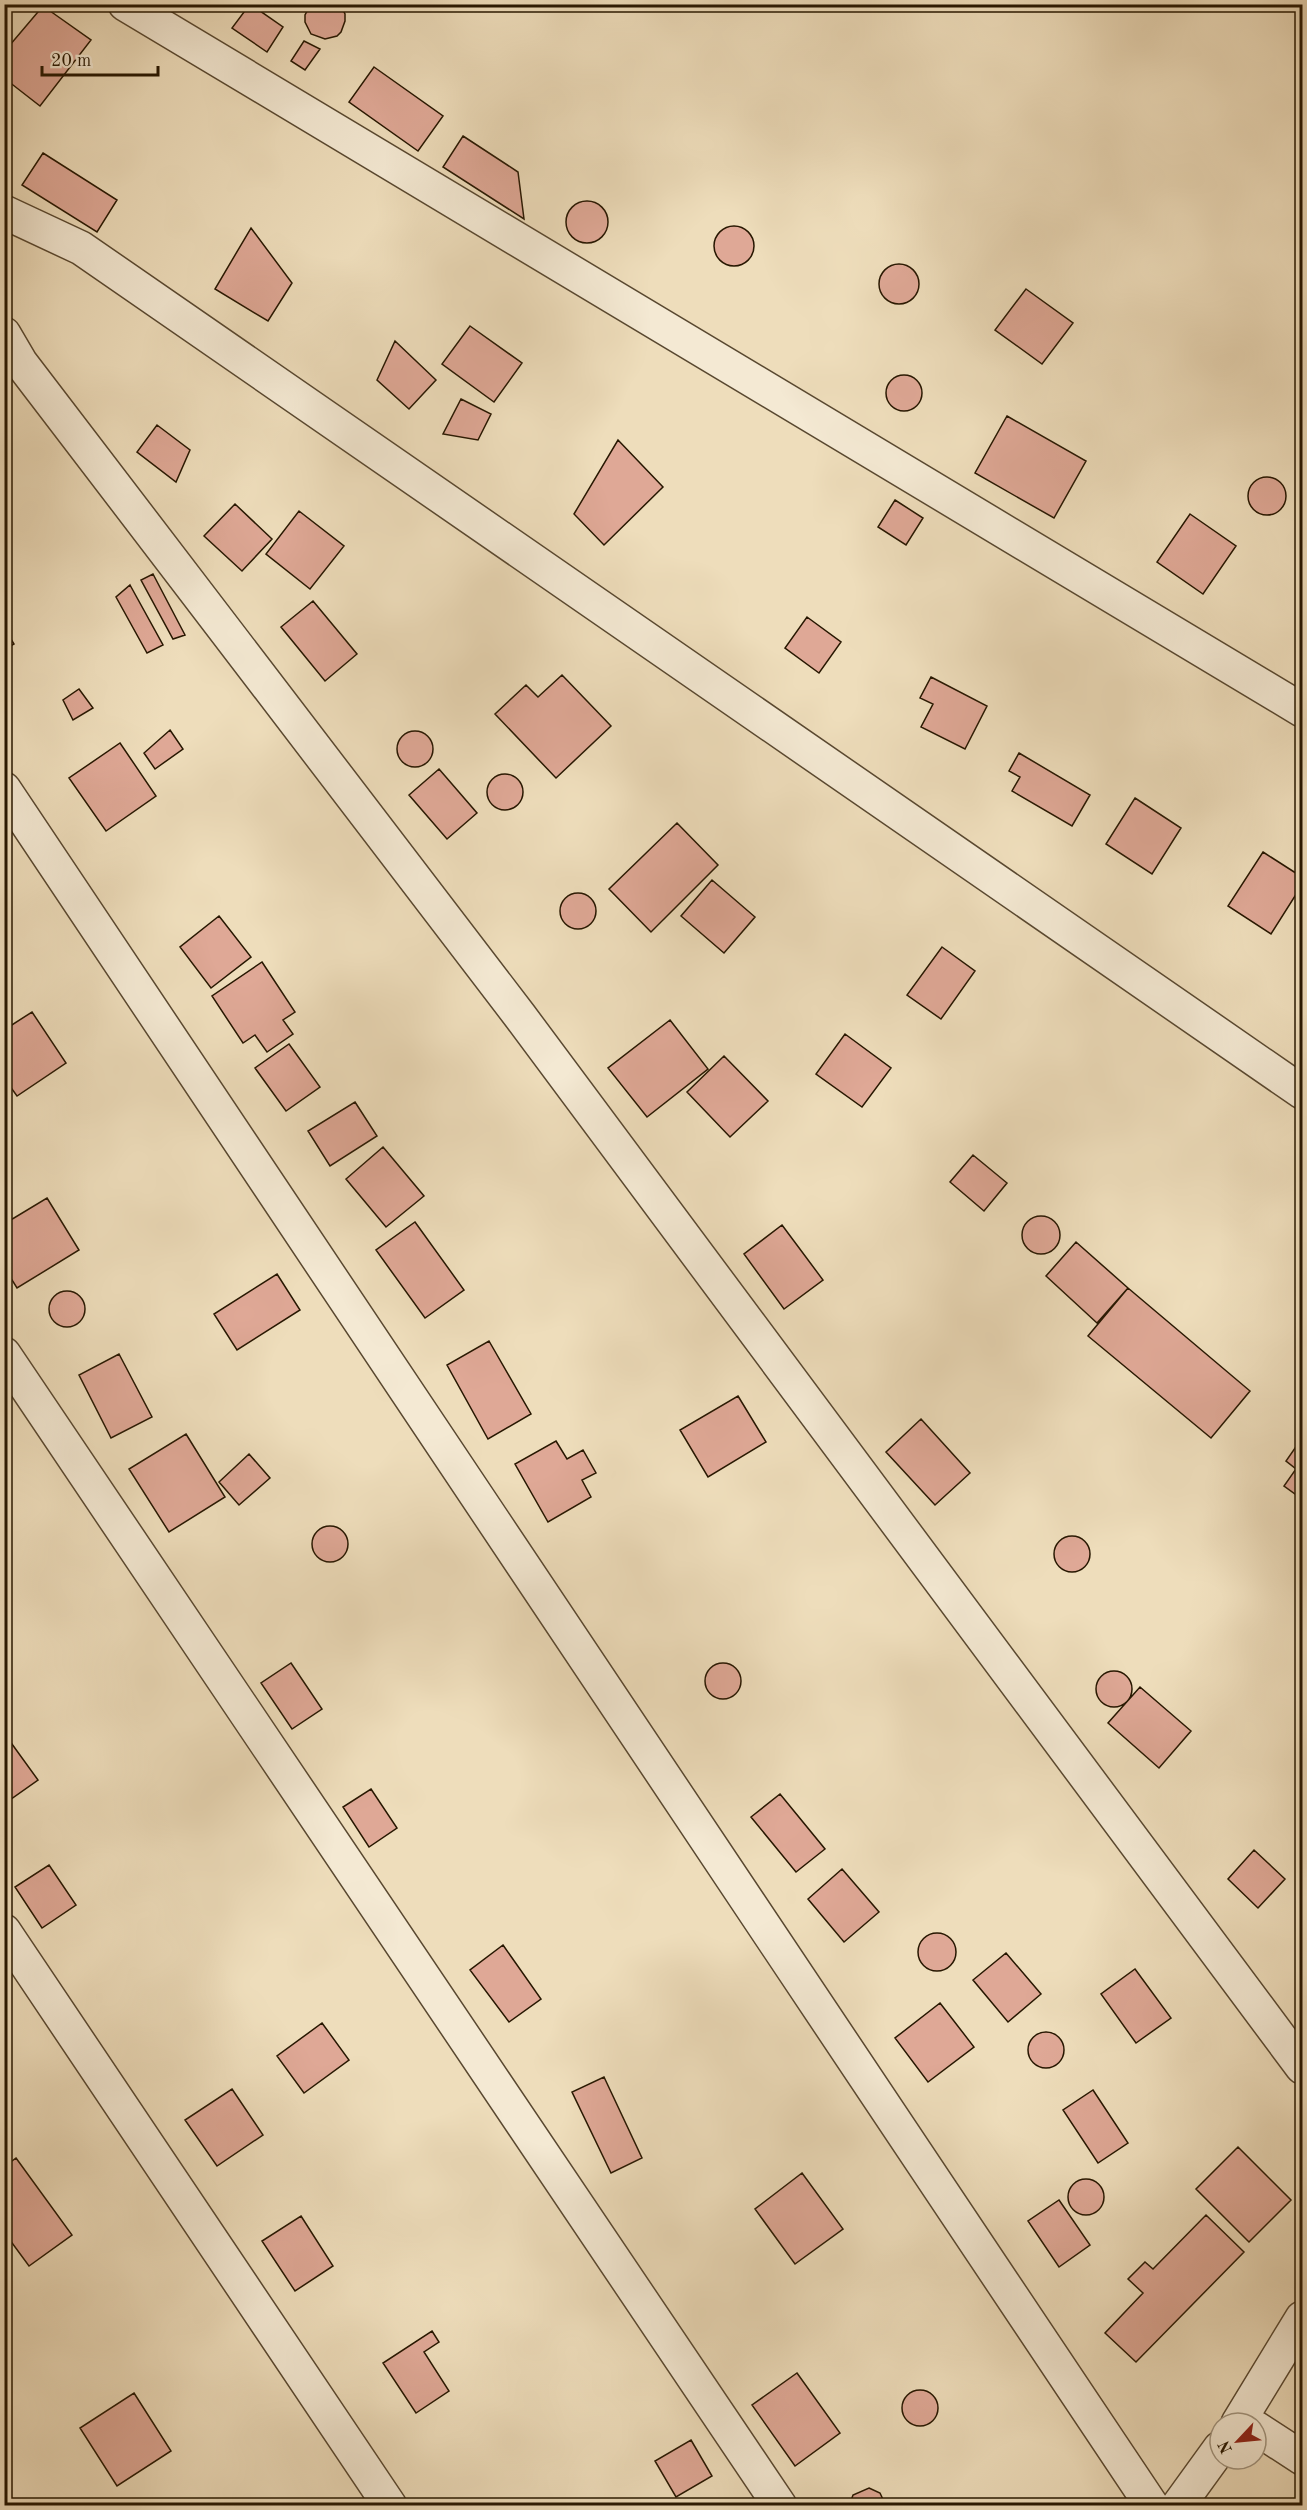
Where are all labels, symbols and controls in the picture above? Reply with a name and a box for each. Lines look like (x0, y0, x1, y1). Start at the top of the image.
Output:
scale bar (42, 39, 158, 77)
text: 20 m (51, 52, 91, 70)
north arrow (1208, 2411, 1268, 2471)
text: N (1216, 2437, 1236, 2456)

